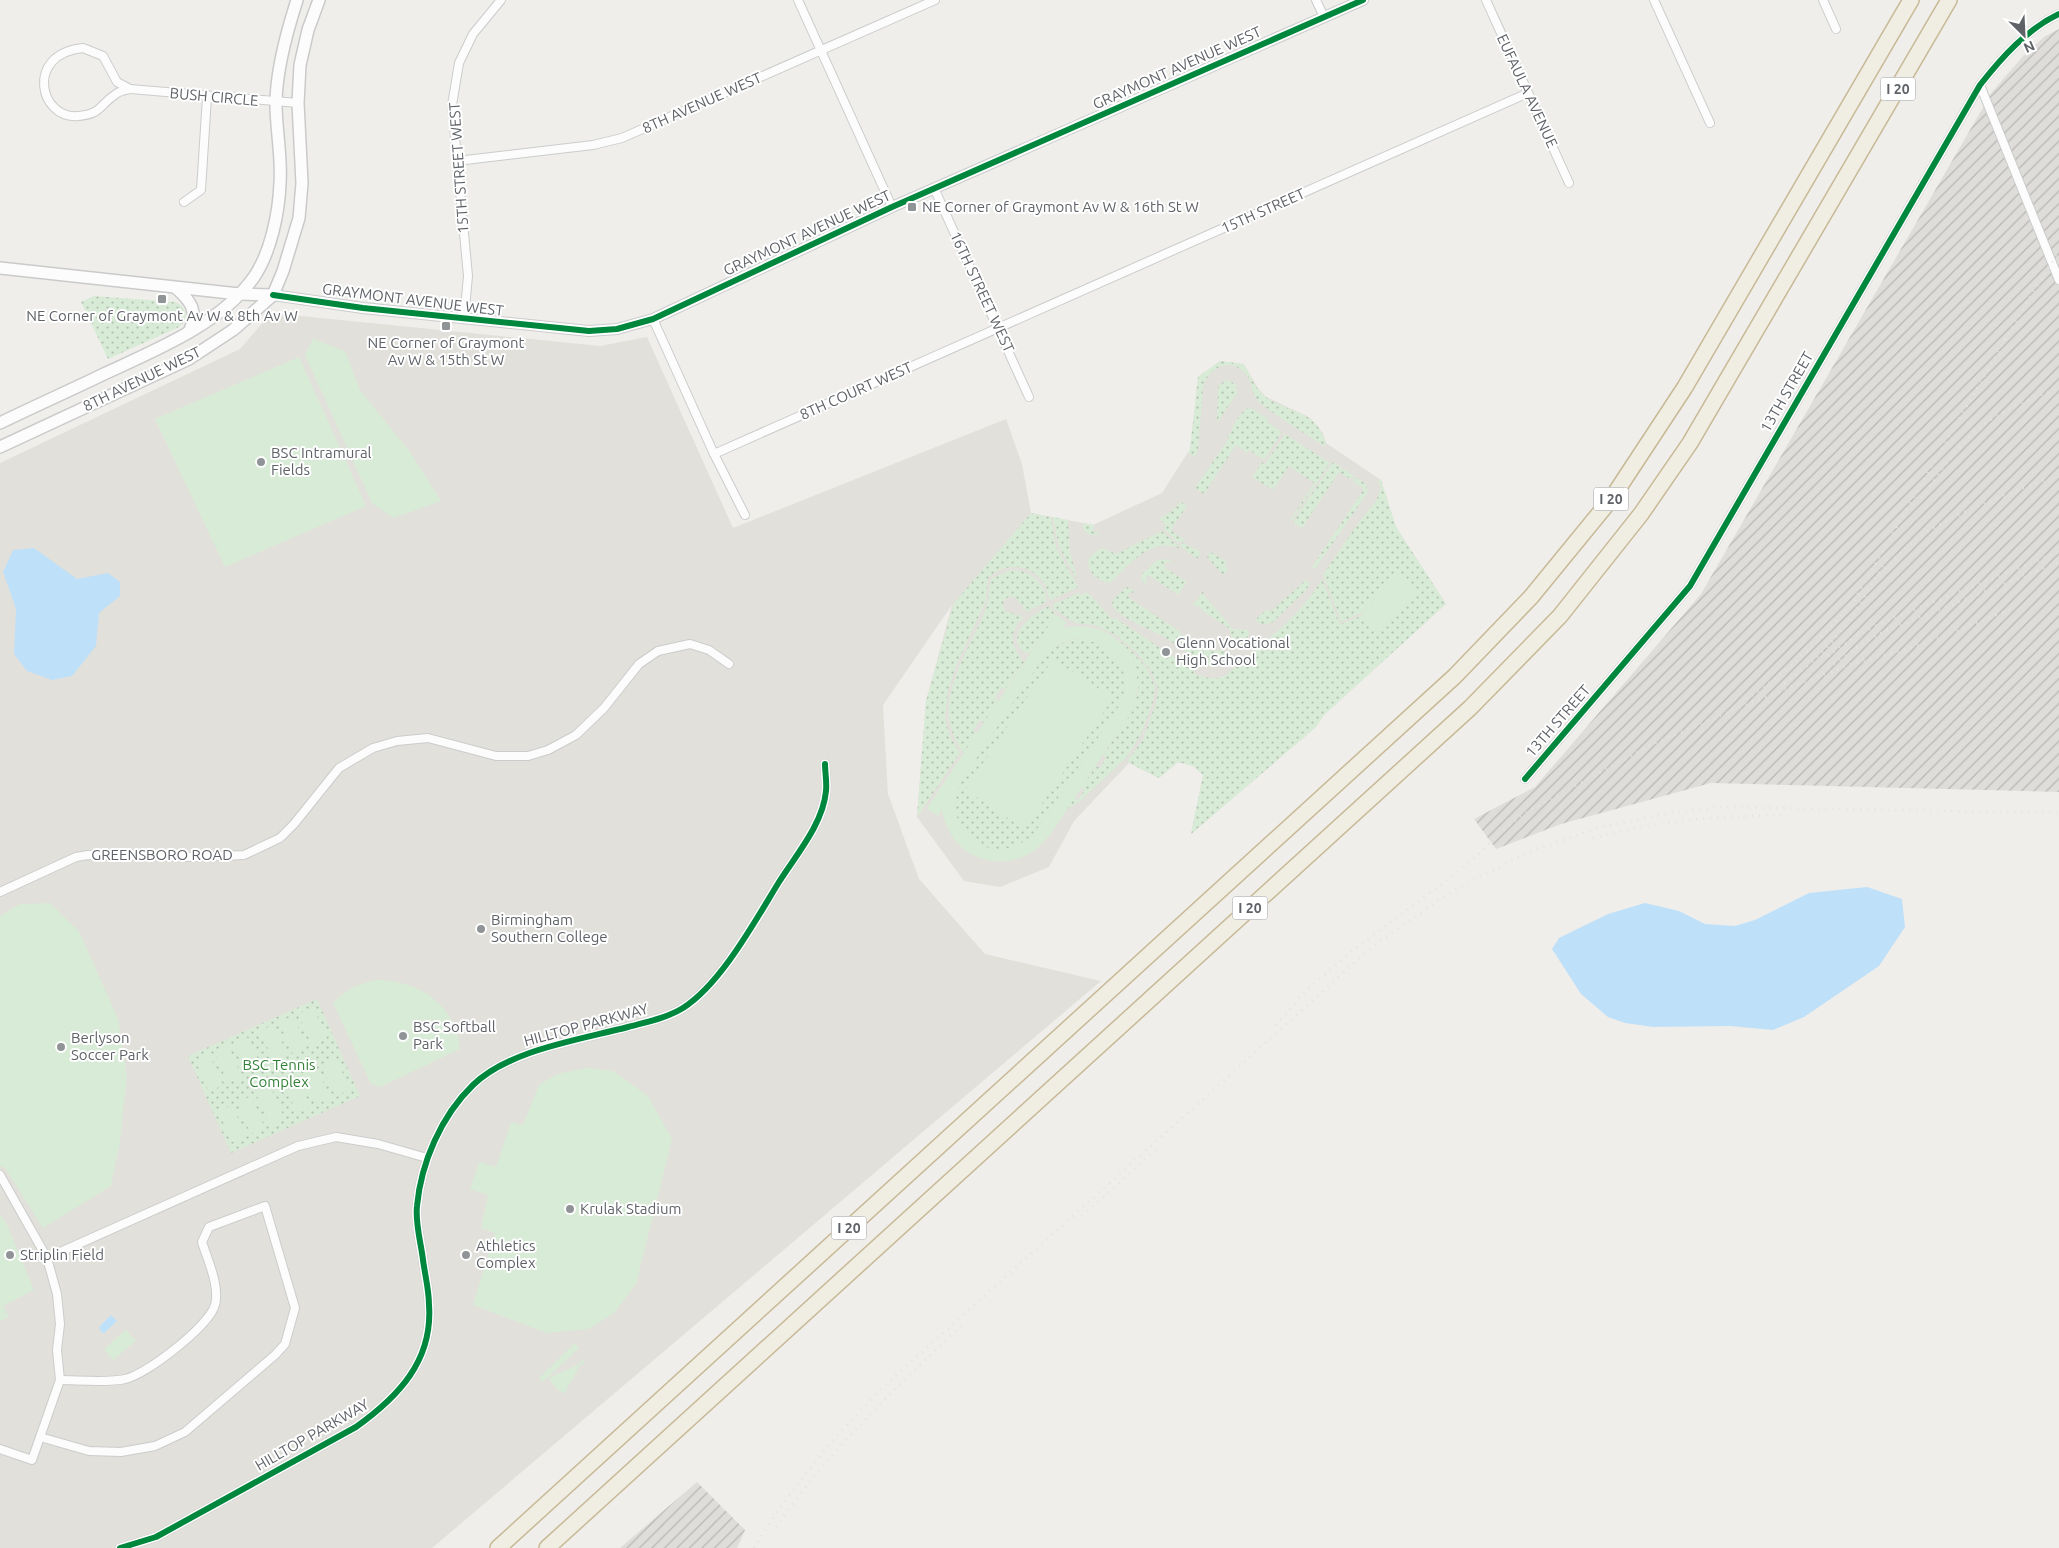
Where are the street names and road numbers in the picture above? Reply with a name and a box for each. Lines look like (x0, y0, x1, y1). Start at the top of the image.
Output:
street label: GRAYMONT AVENUE WEST (1090, 22, 1264, 112)
street label: EUFAULA AVENUE (1494, 31, 1561, 150)
street label: 8TH AVENUE WEST (639, 68, 765, 137)
road number: I 20 (1880, 78, 1916, 100)
street label: BUSH CIRCLE (169, 84, 259, 109)
street label: 15TH STREET WEST (445, 101, 472, 234)
street label: 15TH STREET (1218, 184, 1308, 237)
street label: GRAYMONT AVENUE WEST (721, 186, 894, 279)
street label: 16TH STREET WEST (947, 229, 1018, 356)
street label: GRAYMONT AVENUE WEST (321, 280, 505, 319)
street label: 8TH AVENUE WEST (80, 342, 204, 414)
street label: 13TH STREET (1757, 348, 1817, 435)
street label: 8TH COURT WEST (797, 358, 915, 423)
road number: I 20 (1594, 488, 1628, 510)
street label: 13TH STREET (1522, 681, 1594, 760)
street label: GREENSBORO ROAD (91, 846, 233, 863)
road number: I 20 (1232, 896, 1268, 920)
street label: HILLTOP PARKWAY (522, 1000, 650, 1049)
road number: I 20 (832, 1216, 866, 1240)
street label: HILLTOP PARKWAY (252, 1395, 372, 1474)

